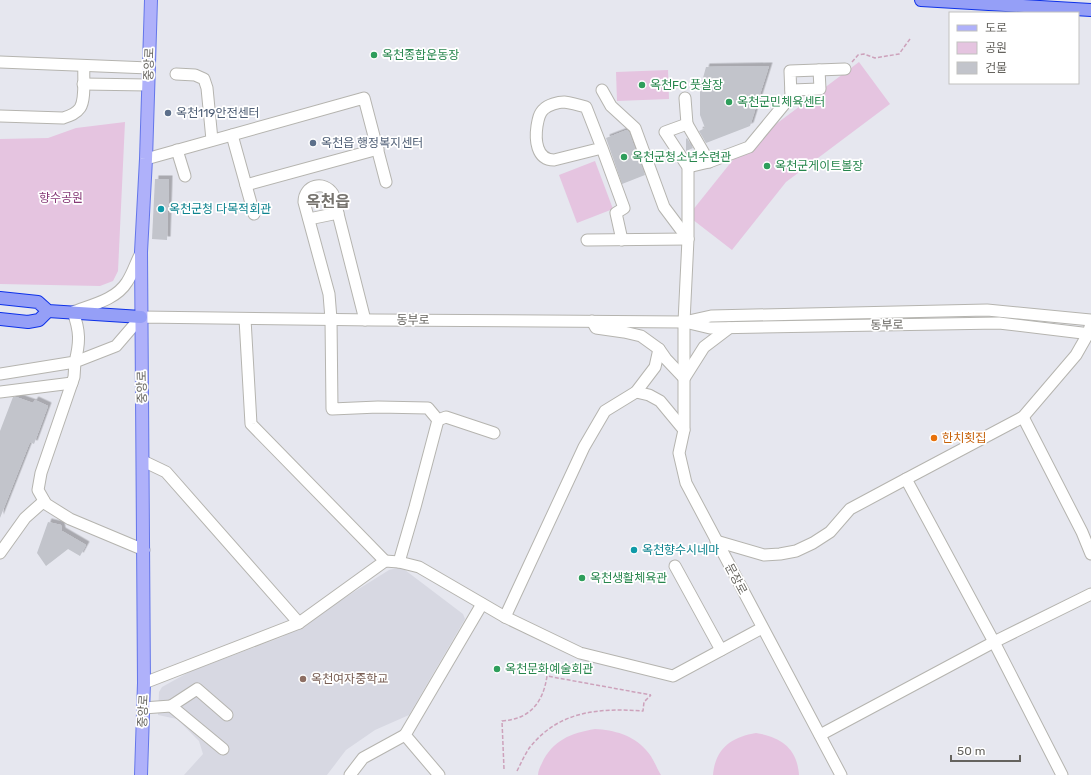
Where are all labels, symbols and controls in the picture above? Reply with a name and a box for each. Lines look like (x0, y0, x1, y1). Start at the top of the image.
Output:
legend (949, 12, 1079, 84)
text: 도로 (985, 21, 1007, 35)
text: 공원 (985, 41, 1007, 55)
street label: 중앙로 (141, 47, 157, 81)
place label: 옥천종합운동장 (382, 48, 459, 62)
marker: 옥천종합운동장 (369, 50, 379, 60)
text: 건물 (985, 61, 1007, 75)
place label: 옥천FC 풋살장 (650, 78, 723, 92)
marker: 옥천FC 풋살장 (637, 80, 647, 90)
place label: 옥천군민체육센터 (737, 95, 825, 109)
marker: 옥천군민체육센터 (724, 97, 734, 107)
place label: 옥천119안전센터 (176, 106, 260, 120)
marker: 옥천119안전센터 (163, 108, 173, 118)
place label: 옥천읍 행정복지센터 (321, 136, 423, 150)
marker: 옥천읍 행정복지센터 (308, 138, 318, 148)
place label: 옥천군청소년수련관 (632, 150, 731, 164)
marker: 옥천군청소년수련관 (619, 152, 629, 162)
place label: 옥천군게이트볼장 (775, 159, 863, 173)
marker: 옥천군게이트볼장 (762, 161, 772, 171)
park label: 향수공원 (39, 191, 83, 205)
district label: 옥천읍 (306, 192, 350, 211)
place label: 옥천군청 다목적회관 (169, 202, 271, 216)
marker: 옥천군청 다목적회관 (156, 204, 166, 214)
street label: 동부로 (396, 313, 430, 327)
street label: 동부로 (870, 318, 904, 332)
street label: 중앙로 (135, 370, 149, 404)
place label: 한치횟집 (942, 431, 986, 445)
marker: 한치횟집 (929, 433, 939, 443)
place label: 옥천향수시네마 (642, 543, 719, 557)
marker: 옥천향수시네마 (629, 545, 639, 555)
street label: 문장로 (722, 561, 750, 597)
place label: 옥천생활체육관 (590, 571, 667, 585)
marker: 옥천생활체육관 (577, 573, 587, 583)
place label: 옥천문화예술회관 (505, 662, 593, 676)
marker: 옥천문화예술회관 (492, 664, 502, 674)
place label: 옥천여자중학교 (311, 672, 388, 686)
marker: 옥천여자중학교 (298, 674, 308, 684)
street label: 중앙로 (135, 694, 151, 728)
scale bar (951, 737, 1020, 763)
text: 50 m (957, 744, 985, 758)

